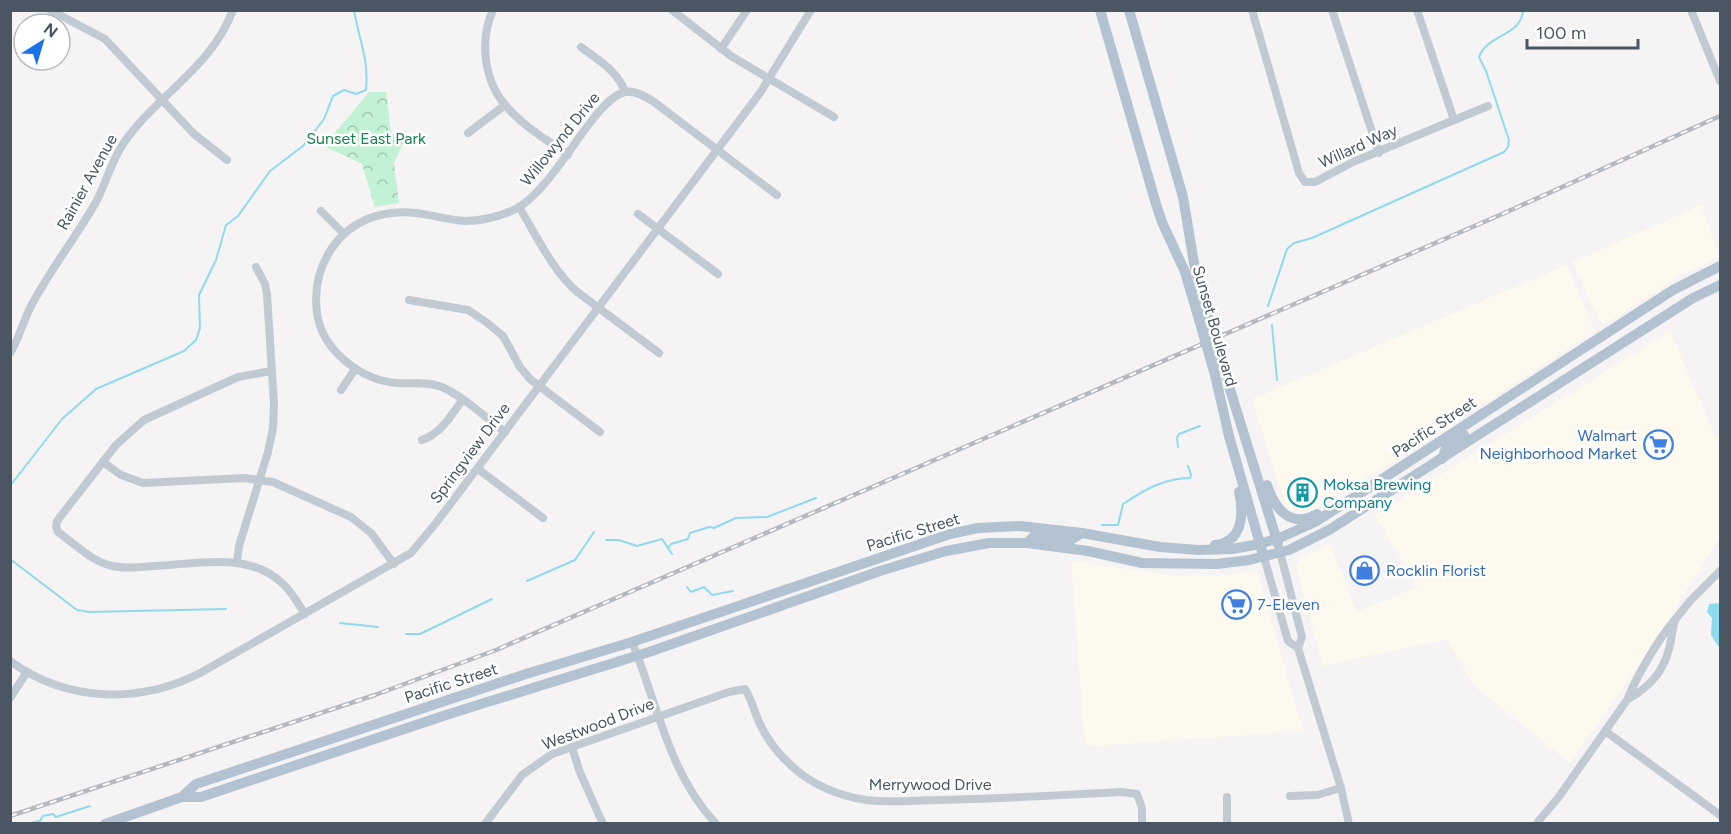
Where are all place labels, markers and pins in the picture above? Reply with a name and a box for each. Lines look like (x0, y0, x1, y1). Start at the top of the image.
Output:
place label: Walmart Neighborhood Market (1479, 426, 1637, 463)
supermarket icon: Walmart Neighborhood Market (1642, 428, 1674, 460)
place label: Moksa Brewing Company (1323, 475, 1431, 512)
building icon: Moksa Brewing Company (1286, 477, 1318, 509)
shop icon: Rocklin Florist (1349, 554, 1381, 586)
place label: Rocklin Florist (1386, 561, 1486, 580)
supermarket icon: 7-Eleven (1220, 588, 1252, 620)
place label: 7-Eleven (1257, 595, 1320, 614)

